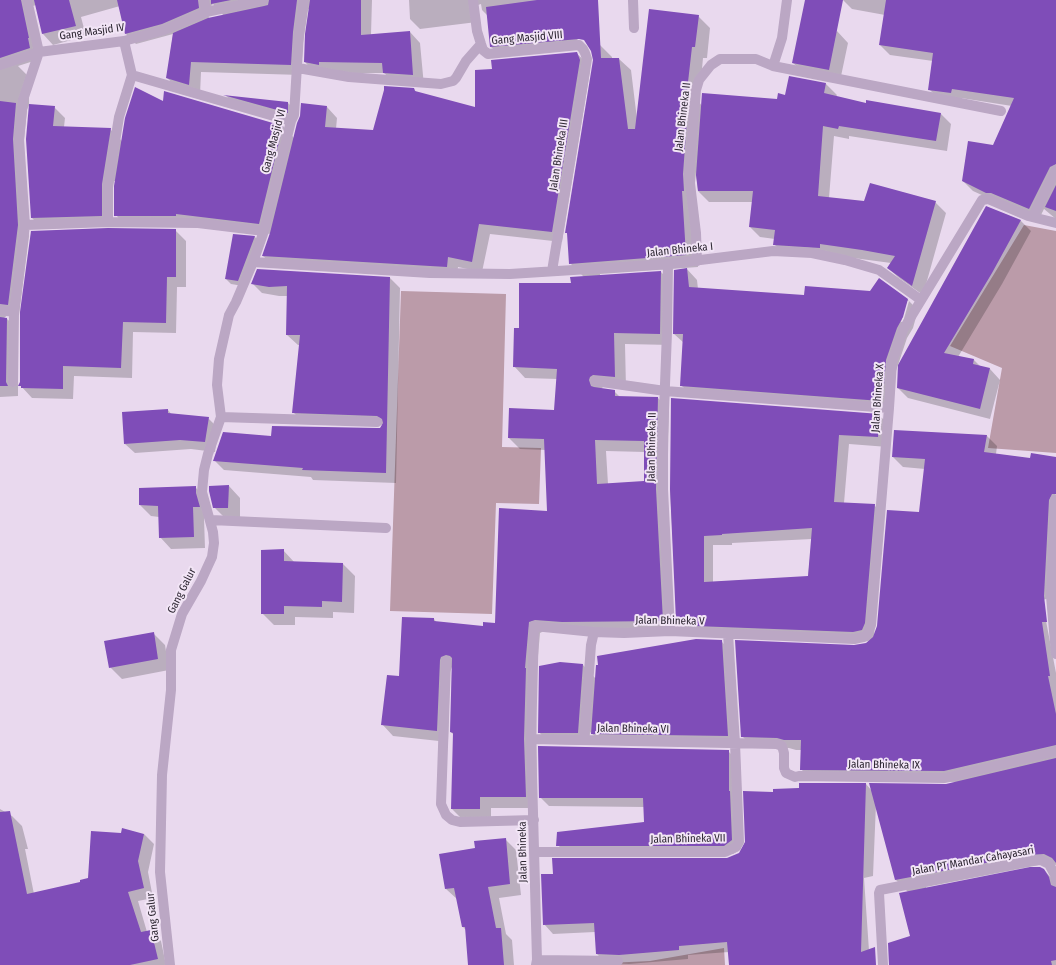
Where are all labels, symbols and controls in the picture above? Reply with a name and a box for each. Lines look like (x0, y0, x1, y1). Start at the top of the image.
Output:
street label: Gang Masjid IV (59, 21, 125, 43)
street label: Gang Masjid VIII (491, 28, 563, 48)
street label: Jalan Bhineka II (672, 82, 694, 152)
street label: Gang Masjid VI (259, 108, 289, 174)
street label: Jalan Bhineka III (547, 118, 571, 192)
street label: Jalan Bhineka I (646, 240, 714, 260)
street label: Jalan Bhineka X (869, 363, 887, 433)
street label: Jalan Bhineka II (645, 412, 659, 482)
street label: Gang Galur (165, 566, 199, 616)
street label: Jalan Bhineka V (635, 614, 705, 628)
street label: Jalan Bhineka VI (597, 722, 669, 736)
street label: Jalan Bhineka IX (848, 758, 920, 772)
street label: Jalan Bhineka (516, 821, 530, 883)
street label: Jalan Bhineka VII (650, 832, 726, 846)
street label: Jalan PT Mandar Cahayasari (911, 844, 1035, 878)
street label: Gang Galur (144, 892, 162, 942)

